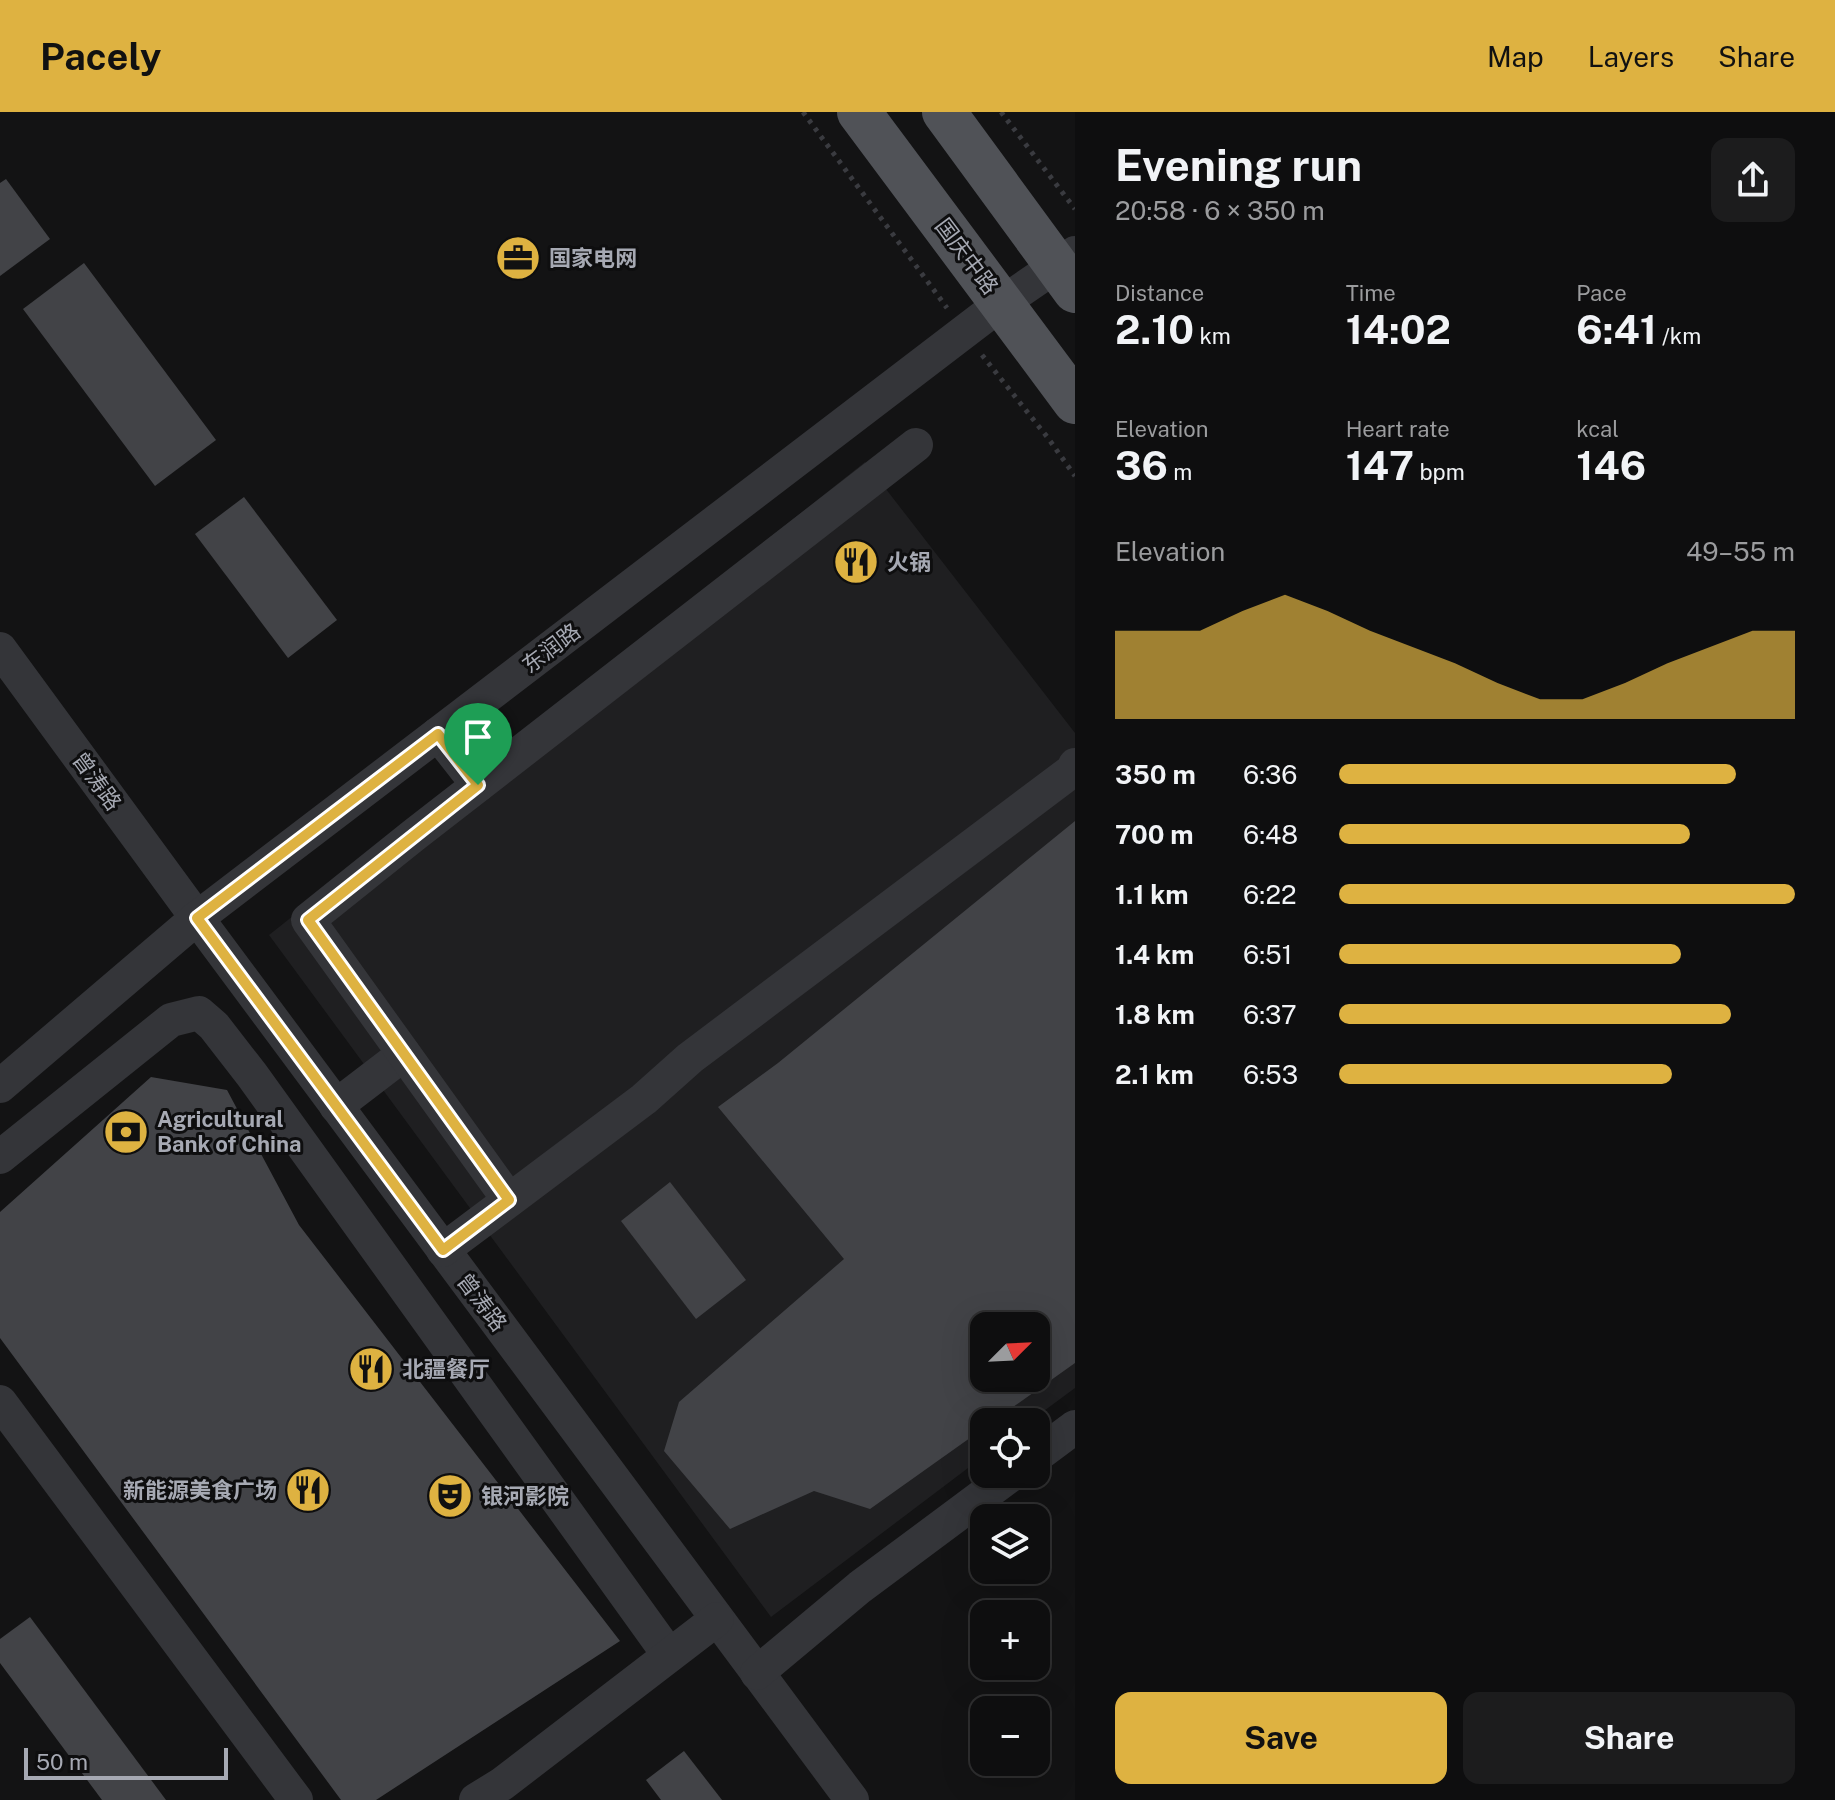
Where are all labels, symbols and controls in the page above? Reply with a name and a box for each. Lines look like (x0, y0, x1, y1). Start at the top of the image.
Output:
text: Pacely (40, 34, 161, 79)
text: Map (1487, 40, 1544, 73)
text: Layers (1588, 40, 1674, 73)
text: Share (1718, 40, 1795, 73)
button: share (1711, 138, 1795, 222)
text: Evening run (1115, 139, 1362, 191)
text: 20:58 · 6 × 350 m (1115, 195, 1325, 226)
street label: 国庆中路 (930, 213, 1004, 299)
office icon: 国家电网 (494, 234, 542, 282)
place label: 国家电网 (549, 245, 637, 271)
text: Distance (1115, 280, 1204, 306)
text: Time (1346, 280, 1396, 306)
text: Pace (1576, 280, 1627, 306)
text: 2.10 (1115, 306, 1194, 353)
text: 14:02 (1346, 306, 1451, 353)
text: 6:41 (1576, 306, 1657, 353)
text: km (1194, 323, 1231, 349)
text: /km (1657, 323, 1701, 349)
text: Elevation (1115, 416, 1208, 442)
text: Heart rate (1346, 416, 1450, 442)
text: kcal (1576, 416, 1619, 442)
text: 36 (1115, 442, 1168, 489)
text: 147 (1346, 442, 1414, 489)
text: 146 (1576, 442, 1646, 489)
text: m (1168, 459, 1192, 485)
text: bpm (1414, 459, 1465, 485)
text: Elevation (1115, 536, 1225, 567)
text: 49–55 m (1686, 536, 1795, 567)
restaurant icon: 火锅 (832, 538, 880, 586)
place label: 火锅 (887, 549, 931, 575)
street label: 东润路 (517, 618, 585, 678)
pin (444, 703, 512, 785)
icon: arrive (456, 715, 500, 759)
street label: 曾涛路 (67, 747, 127, 815)
text: 350 m (1115, 759, 1196, 790)
text: 6:36 (1243, 759, 1297, 790)
text: 700 m (1115, 819, 1194, 850)
text: 6:48 (1243, 819, 1298, 850)
text: 1.1 km (1115, 879, 1188, 910)
text: 6:22 (1243, 879, 1297, 910)
text: 1.4 km (1115, 939, 1194, 970)
text: 6:51 (1243, 939, 1292, 970)
text: 1.8 km (1115, 999, 1195, 1030)
text: 6:37 (1243, 999, 1297, 1030)
text: 2.1 km (1115, 1059, 1194, 1090)
text: 6:53 (1243, 1059, 1298, 1090)
place label: Agricultural Bank of China (157, 1106, 301, 1157)
bank icon: Agricultural Bank of China (102, 1108, 150, 1156)
street label: 曾涛路 (452, 1268, 512, 1336)
north arrow (970, 1312, 1050, 1392)
map controls (970, 1312, 1050, 1776)
restaurant icon: 北疆餐厅 (347, 1345, 395, 1393)
place label: 北疆餐厅 (402, 1356, 490, 1382)
button: locate (970, 1408, 1050, 1488)
restaurant icon: 新能源美食广场 (284, 1466, 332, 1514)
theatre icon: 银河影院 (426, 1472, 474, 1520)
place label: 新能源美食广场 (123, 1477, 277, 1503)
place label: 银河影院 (481, 1483, 569, 1509)
button: layers (970, 1504, 1050, 1584)
button: + (970, 1600, 1050, 1680)
button: Save (1115, 1692, 1447, 1784)
button: Share (1463, 1692, 1795, 1784)
button: − (970, 1696, 1050, 1776)
scale bar (24, 1744, 228, 1780)
text: 50 m (36, 1749, 88, 1775)

